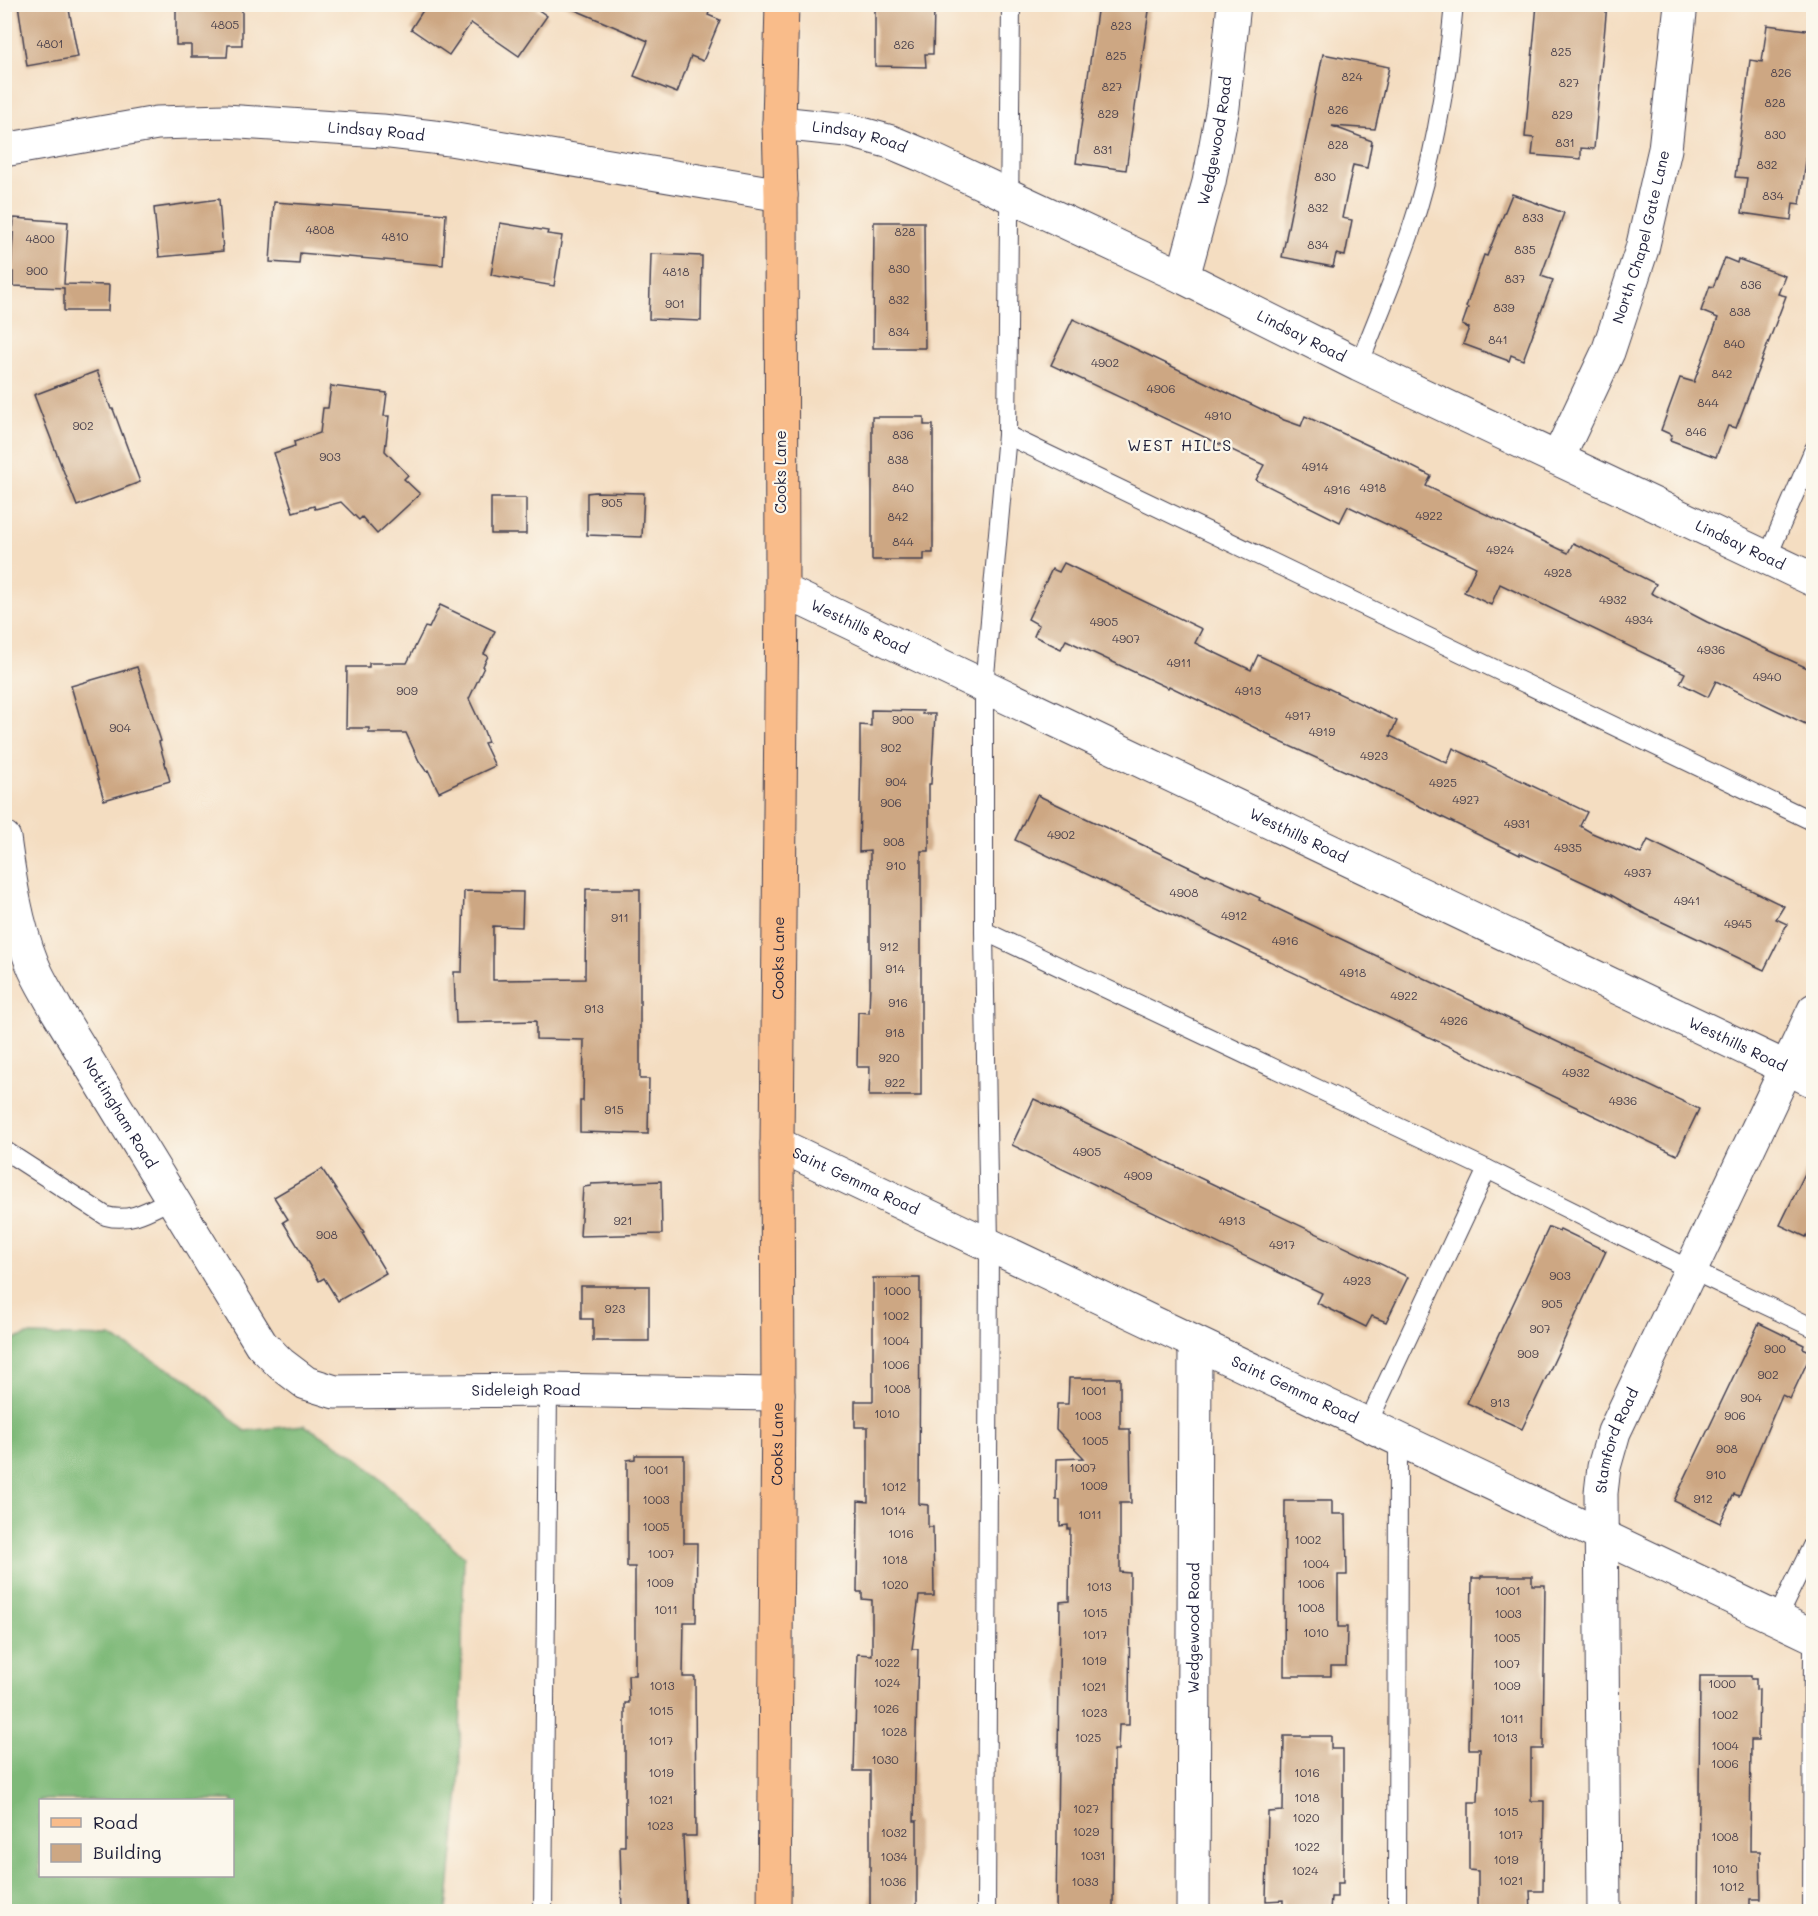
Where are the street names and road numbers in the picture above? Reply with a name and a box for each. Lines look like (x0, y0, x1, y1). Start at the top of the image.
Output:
street label: Wedgewood Road (1192, 75, 1235, 208)
street label: Lindsay Road (811, 115, 911, 157)
street label: Lindsay Road (327, 117, 426, 145)
street label: North Chapel Gate Lane (1607, 148, 1673, 326)
street label: Lindsay Road (1254, 305, 1350, 366)
street label: Cooks Lane (770, 430, 790, 514)
street label: Lindsay Road (1692, 514, 1789, 574)
street label: Westhills Road (808, 594, 912, 658)
street label: Westhills Road (1247, 803, 1351, 867)
street label: Cooks Lane (767, 916, 788, 1000)
street label: Westhills Road (1685, 1012, 1790, 1076)
street label: Nottingham Road (79, 1053, 162, 1172)
street label: Saint Gemma Road (789, 1142, 923, 1219)
street label: Saint Gemma Road (1228, 1350, 1362, 1428)
street label: Sideleigh Road (471, 1379, 580, 1400)
street label: Stamford Road (1590, 1384, 1643, 1494)
street label: Cooks Lane (766, 1402, 787, 1486)
street label: Wedgewood Road (1183, 1562, 1203, 1694)

